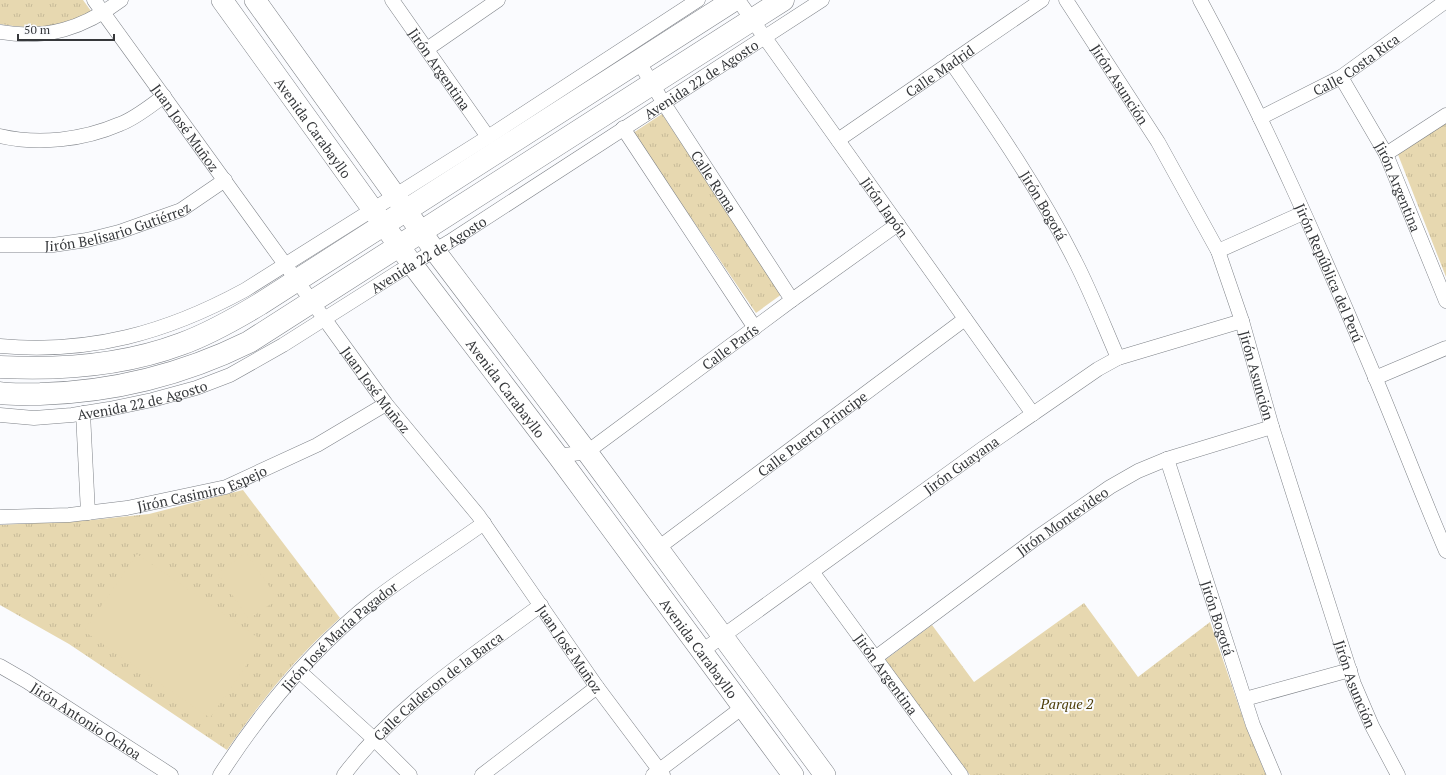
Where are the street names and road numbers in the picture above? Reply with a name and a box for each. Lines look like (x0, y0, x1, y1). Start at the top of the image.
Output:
street label: Jirón Argentina (405, 24, 476, 114)
street label: Calle Costa Rica (1309, 29, 1403, 99)
street label: Avenida 22 de Agosto (640, 34, 762, 123)
street label: Calle Madrid (901, 40, 978, 101)
street label: Jirón Asunción (1087, 40, 1154, 128)
street label: Avenida Carabayllo (271, 73, 357, 182)
street label: Juan José Muñoz (148, 80, 224, 175)
street label: Jirón Argentina (1371, 138, 1426, 234)
street label: Calle Roma (687, 146, 742, 216)
street label: Jirón Bogotá (1016, 167, 1072, 243)
street label: Jirón Japón (857, 173, 914, 241)
street label: Jirón Belisario Gutiérrez (45, 197, 194, 255)
street label: Jirón República del Perú (1291, 200, 1369, 345)
street label: Avenida 22 de Agosto (367, 211, 490, 297)
street label: Calle París (698, 319, 762, 373)
street label: Jirón Asunción (1236, 328, 1279, 423)
street label: Avenida Carabayllo (462, 335, 550, 442)
street label: Juan José Muñoz (338, 342, 415, 437)
street label: Avenida 22 de Agosto (76, 375, 210, 424)
street label: Calle Puerto Principe (753, 386, 871, 480)
street label: Jirón Guayana (919, 431, 1002, 498)
street label: Jirón Casimiro Espejo (135, 460, 270, 515)
street label: Jirón Montevideo (1012, 482, 1112, 559)
street label: Jirón José María Pagador (276, 576, 401, 695)
street label: Jirón Bogotá (1197, 578, 1239, 658)
street label: Avenida Carabayllo (656, 594, 743, 702)
street label: Juan José Muñoz (533, 600, 608, 697)
street label: Calle Calderon de la Barca (369, 627, 506, 744)
street label: Jirón Argentina (851, 629, 923, 718)
street label: Jirón Asunción (1331, 638, 1381, 731)
street label: Jirón Antonio Ochoa (27, 677, 145, 763)

